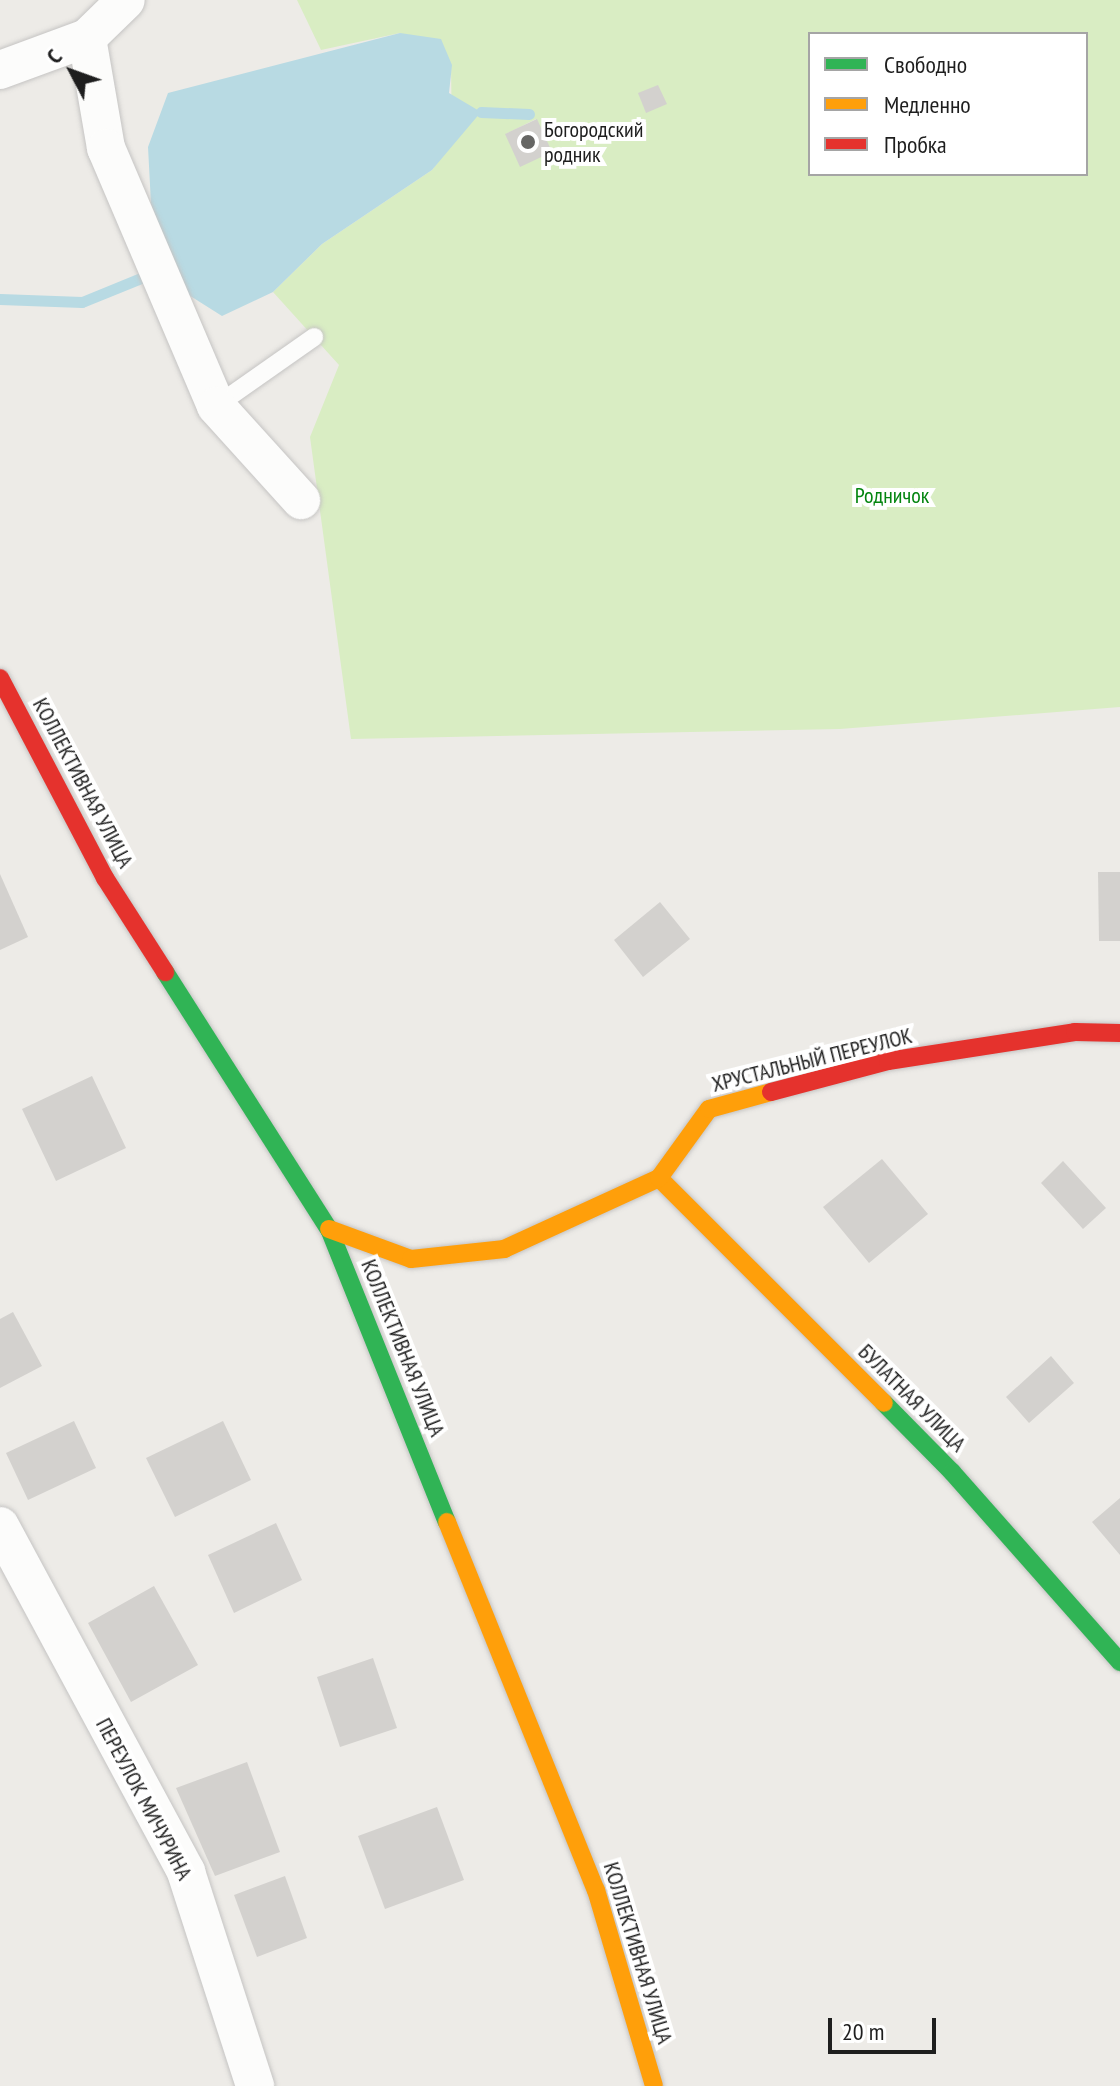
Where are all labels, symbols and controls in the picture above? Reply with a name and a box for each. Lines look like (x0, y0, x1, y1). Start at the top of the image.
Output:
north arrow (32, 32, 112, 112)
legend (808, 32, 1088, 176)
text: С (40, 43, 68, 69)
text: Свободно (884, 49, 967, 80)
text: Медленно (884, 89, 971, 120)
place label: Богородский родник (544, 116, 643, 168)
text: Пробка (884, 129, 947, 160)
marker: Богородский родник (519, 133, 537, 151)
park label: Родничок (855, 483, 929, 509)
street label: КОЛЛЕКТИВНАЯ УЛИЦА (27, 693, 139, 873)
street label: ХРУСТАЛЬНЫЙ ПЕРЕУЛОК (709, 1022, 915, 1098)
street label: КОЛЛЕКТИВНАЯ УЛИЦА (355, 1255, 451, 1441)
street label: БУЛАТНАЯ УЛИЦА (853, 1339, 971, 1457)
street label: ПЕРЕУЛОК МИЧУРИНА (90, 1714, 198, 1884)
street label: КОЛЛЕКТИВНАЯ УЛИЦА (598, 1859, 678, 2047)
scale bar (832, 2002, 940, 2052)
text: 20 m (842, 2016, 884, 2047)

